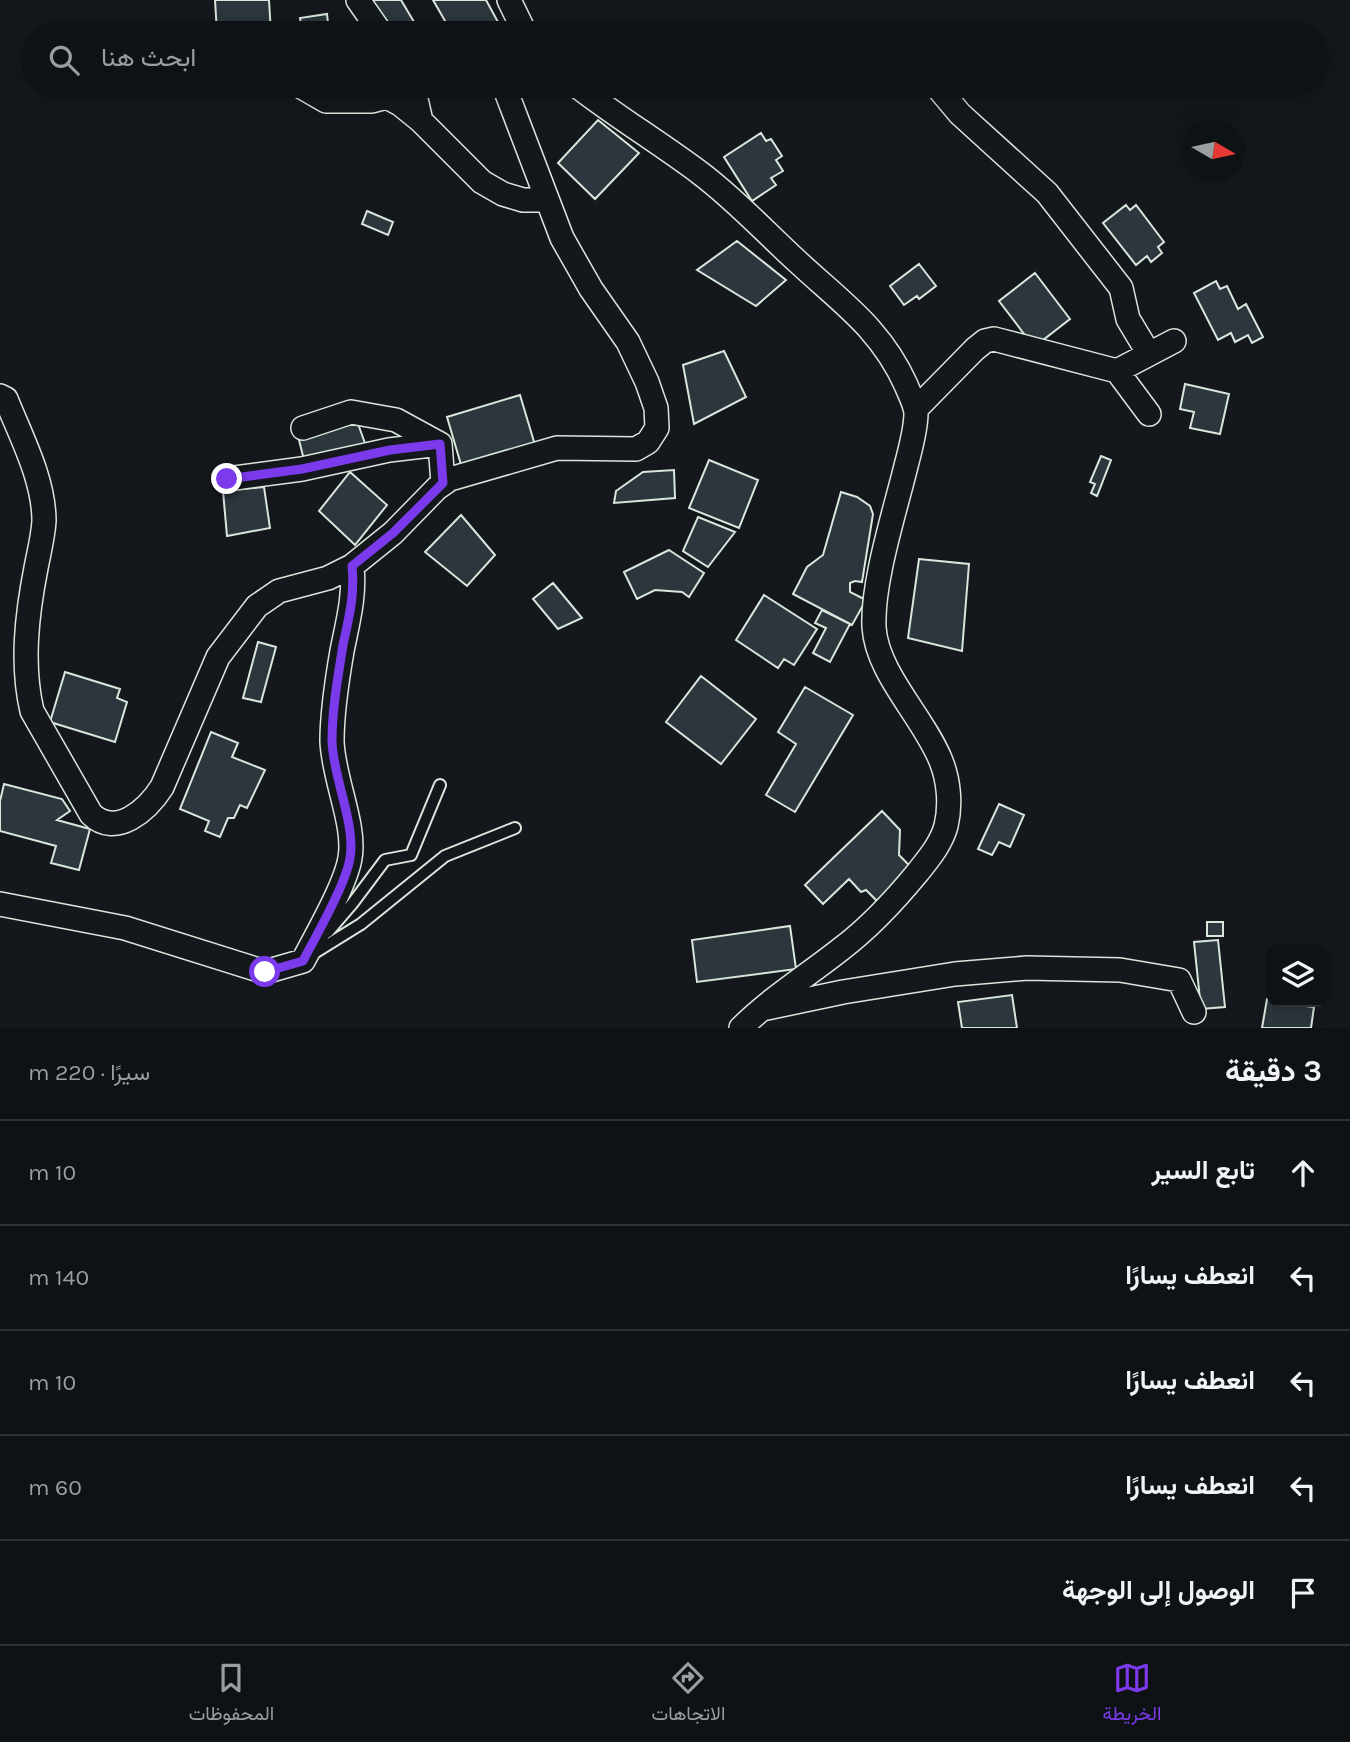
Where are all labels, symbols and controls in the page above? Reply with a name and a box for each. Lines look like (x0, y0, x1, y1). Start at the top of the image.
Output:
search box (21, 21, 1329, 98)
icon: search (45, 41, 83, 79)
text: ابحث هنا (101, 42, 196, 73)
north arrow (1182, 119, 1245, 182)
route end (211, 463, 242, 494)
map controls (1266, 944, 1329, 1007)
button: layers (1266, 944, 1329, 1007)
route start (249, 956, 280, 987)
text: 3 دقيقة (1225, 1053, 1322, 1089)
text: سيرًا · 220 m (28, 1059, 150, 1086)
icon: ahead (1284, 1154, 1322, 1192)
text: تابع السير (1151, 1155, 1255, 1186)
text: 10 m (28, 1159, 76, 1186)
icon: left (1284, 1259, 1322, 1297)
text: انعطف يسارًا (1125, 1260, 1255, 1291)
text: 140 m (28, 1264, 89, 1291)
icon: left (1284, 1364, 1322, 1402)
text: انعطف يسارًا (1125, 1365, 1255, 1396)
text: 10 m (28, 1369, 76, 1396)
icon: left (1284, 1469, 1322, 1507)
text: انعطف يسارًا (1125, 1470, 1255, 1501)
text: 60 m (28, 1474, 82, 1501)
icon: arrive (1284, 1574, 1322, 1612)
text: الوصول إلى الوجهة (1062, 1575, 1255, 1606)
tab: المحفوظات (189, 1659, 274, 1730)
tab: الاتجاهات (652, 1659, 725, 1730)
tab: الخريطة (1103, 1659, 1161, 1730)

